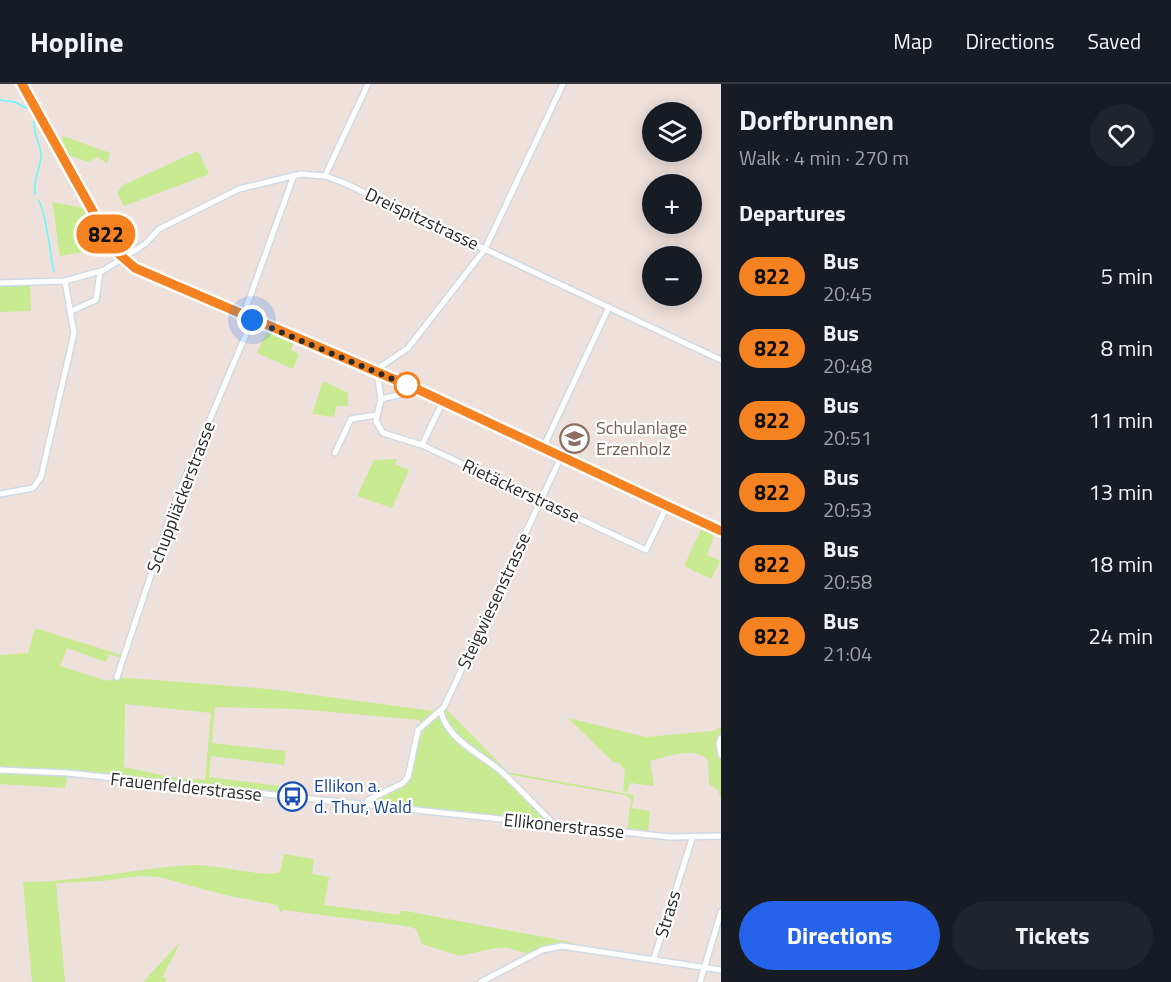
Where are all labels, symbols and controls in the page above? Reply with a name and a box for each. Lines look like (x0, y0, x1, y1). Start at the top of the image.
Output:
text: Hopline (30, 20, 123, 63)
text: Map (893, 25, 933, 57)
text: Directions (966, 25, 1055, 57)
text: Saved (1088, 25, 1141, 57)
text: Dorfbrunnen (739, 98, 894, 141)
map controls (642, 102, 702, 306)
button: layers (642, 102, 702, 162)
button: heart (1090, 104, 1153, 167)
text: Walk · 4 min · 270 m (739, 142, 909, 173)
button: + (642, 174, 702, 234)
street label: Dreispitzstrasse (361, 180, 484, 257)
text: Departures (739, 196, 846, 230)
line badge: 822 (72, 214, 140, 254)
text: 822 (88, 218, 124, 250)
text: Bus (823, 244, 859, 278)
button: − (642, 246, 702, 306)
text: 5 min (1101, 259, 1153, 293)
text: 822 (754, 260, 790, 292)
text: 20:45 (823, 278, 872, 309)
your location (237, 305, 267, 335)
text: Bus (823, 316, 859, 350)
text: 8 min (1101, 331, 1153, 365)
text: 822 (754, 332, 790, 364)
text: 20:48 (823, 350, 872, 381)
unlabelled marker (394, 372, 420, 398)
text: Bus (823, 388, 859, 422)
text: 11 min (1088, 403, 1153, 437)
text: 822 (754, 404, 790, 436)
place label: Schulanlage Erzenholz (596, 414, 687, 462)
street label: Schuppliäckerstrasse (139, 417, 222, 576)
school or university icon: Schulanlage Erzenholz (559, 422, 591, 454)
text: 20:51 (823, 422, 872, 453)
street label: Rietäckerstrasse (458, 452, 584, 530)
text: Bus (823, 460, 859, 494)
text: 13 min (1088, 475, 1153, 509)
text: 822 (754, 476, 790, 508)
text: 20:53 (823, 494, 872, 525)
street label: Steigwiesenstrasse (450, 528, 537, 673)
text: Bus (823, 532, 859, 566)
text: 18 min (1088, 547, 1153, 581)
text: 822 (754, 548, 790, 580)
text: 20:58 (823, 566, 872, 597)
text: Bus (823, 604, 859, 638)
text: 24 min (1088, 619, 1153, 653)
text: 822 (754, 620, 790, 652)
text: 21:04 (823, 638, 872, 669)
street label: Frauenfelderstrasse (109, 765, 263, 808)
place label: Ellikon a. d. Thur, Wald (314, 772, 412, 820)
bus stop icon: Ellikon a. d. Thur, Wald (277, 780, 309, 812)
street label: Ellikonerstrasse (503, 806, 626, 845)
street label: Strass (648, 887, 687, 941)
button: Directions (739, 901, 940, 970)
button: Tickets (952, 901, 1153, 970)

